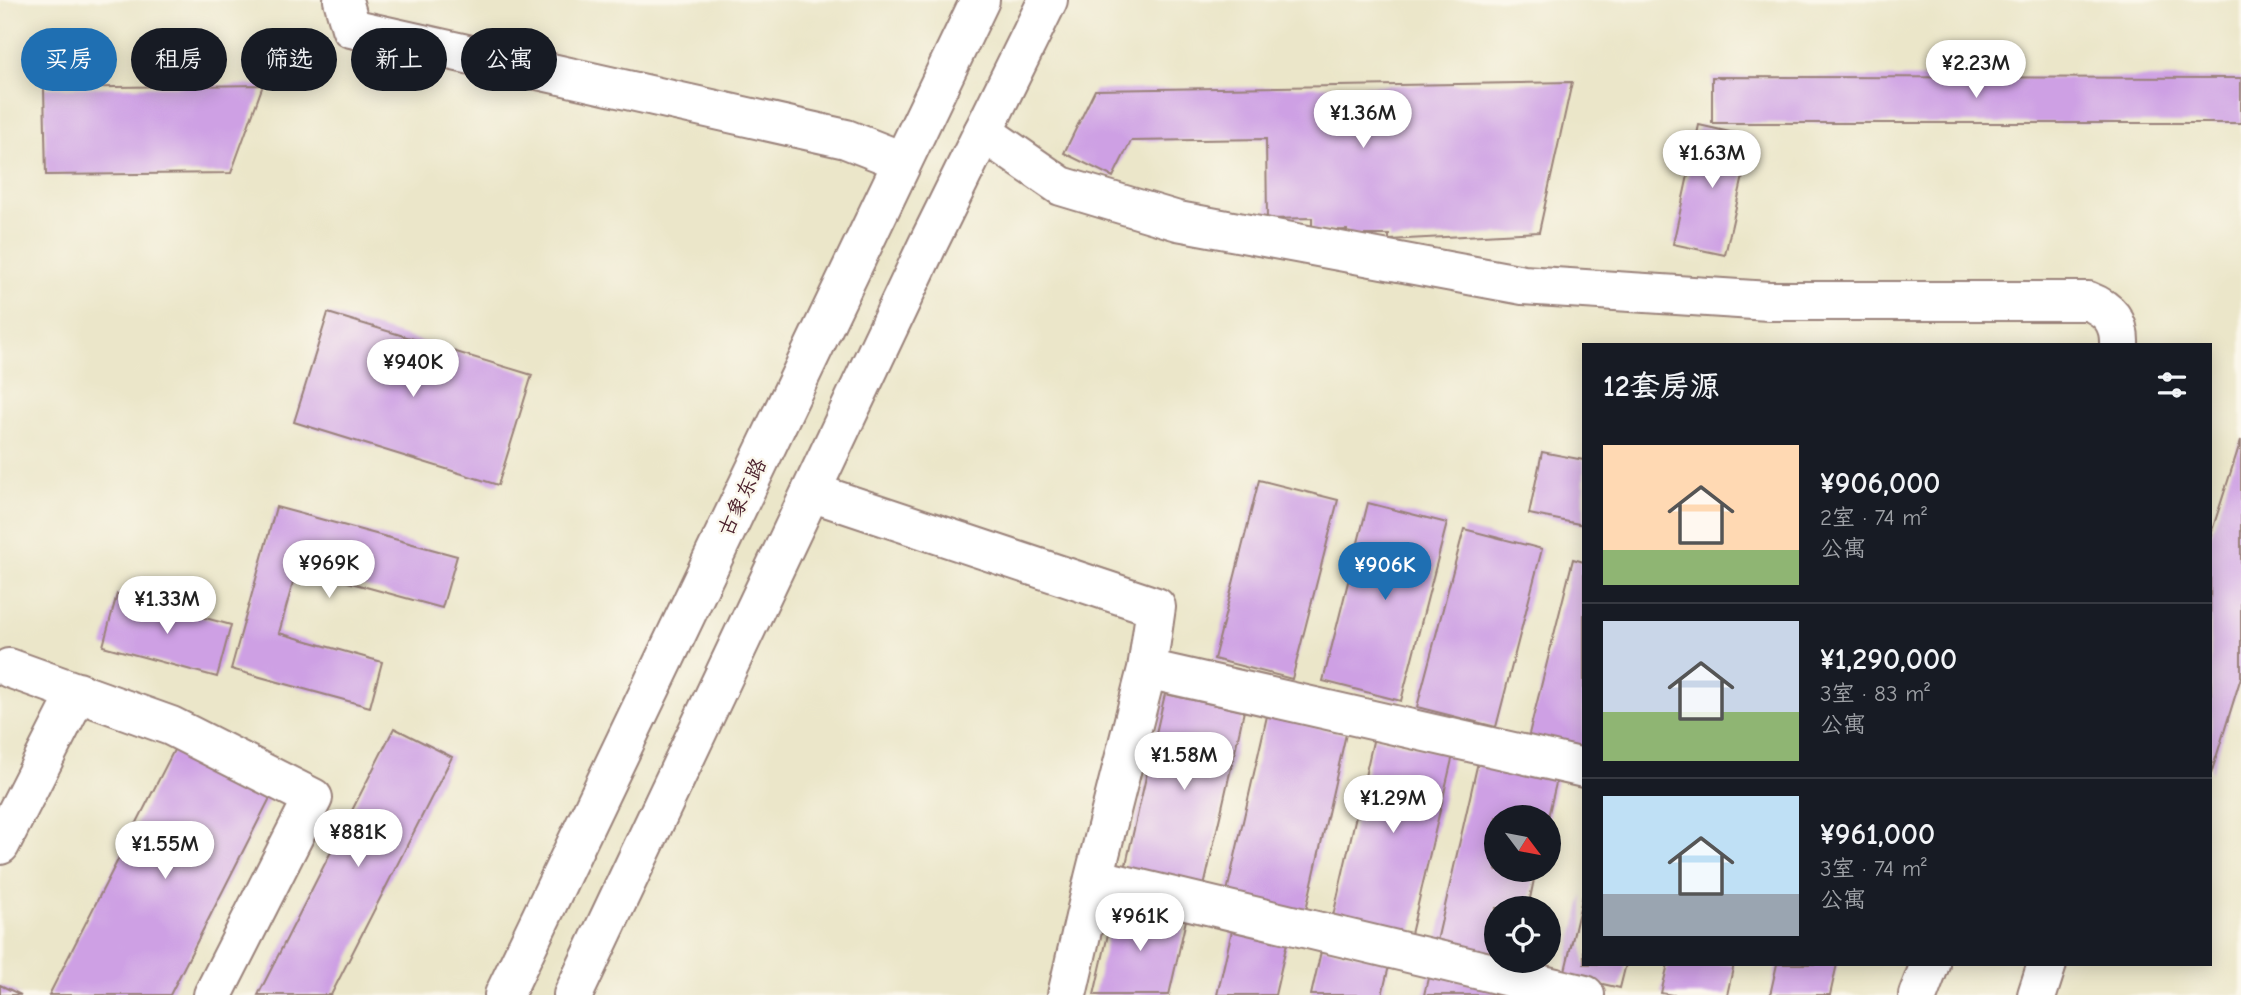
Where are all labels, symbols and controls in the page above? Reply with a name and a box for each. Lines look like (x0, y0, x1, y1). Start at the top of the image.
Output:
chip: 买房 (21, 28, 117, 91)
chip: 租房 (131, 28, 227, 91)
chip: 筛选 (241, 28, 337, 91)
chip: 新上 (351, 28, 447, 91)
chip: 公寓 (461, 28, 557, 91)
pin: ¥2.23M (1919, 41, 2033, 100)
text: ¥2.23M (1942, 49, 2010, 76)
pin: ¥1.36M (1306, 90, 1420, 150)
text: ¥1.36M (1330, 99, 1396, 126)
pin: ¥1.63M (1655, 130, 1769, 190)
text: ¥1.63M (1679, 139, 1745, 166)
pin: ¥940K (364, 340, 462, 399)
text: ¥940K (383, 348, 443, 375)
icon: filters (2153, 366, 2191, 404)
text: 12套房源 (1603, 369, 1720, 404)
street label: 古象东路 (713, 454, 771, 540)
text: ¥906,000 (1820, 466, 1941, 501)
icon: home (1659, 473, 1743, 557)
text: 2室 · 74 m² (1820, 504, 1927, 531)
text: 公寓 (1820, 535, 1866, 562)
pin: ¥969K (280, 540, 378, 600)
pin: ¥906K (1336, 542, 1434, 602)
text: ¥969K (299, 549, 359, 576)
text: ¥906K (1354, 551, 1416, 578)
pin: ¥1.33M (110, 576, 224, 636)
text: ¥1.33M (134, 585, 200, 612)
text: ¥1,290,000 (1820, 642, 1957, 677)
icon: home (1659, 649, 1743, 733)
text: 3室 · 83 m² (1820, 680, 1930, 707)
text: 公寓 (1820, 711, 1866, 738)
pin: ¥1.58M (1127, 732, 1241, 792)
text: ¥1.58M (1150, 741, 1218, 768)
pin: ¥1.29M (1336, 776, 1450, 835)
text: ¥1.29M (1360, 784, 1426, 811)
north arrow (1484, 805, 1561, 882)
map controls (1484, 805, 1561, 973)
pin: ¥881K (309, 810, 407, 869)
text: ¥961,000 (1820, 817, 1935, 852)
text: ¥881K (330, 818, 386, 845)
pin: ¥1.55M (108, 822, 222, 881)
icon: home (1659, 824, 1743, 908)
text: ¥1.55M (131, 830, 199, 857)
text: 3室 · 74 m² (1820, 855, 1927, 882)
text: 公寓 (1820, 886, 1866, 913)
pin: ¥961K (1091, 894, 1189, 953)
button: locate (1484, 896, 1561, 973)
text: ¥961K (1111, 902, 1169, 929)

